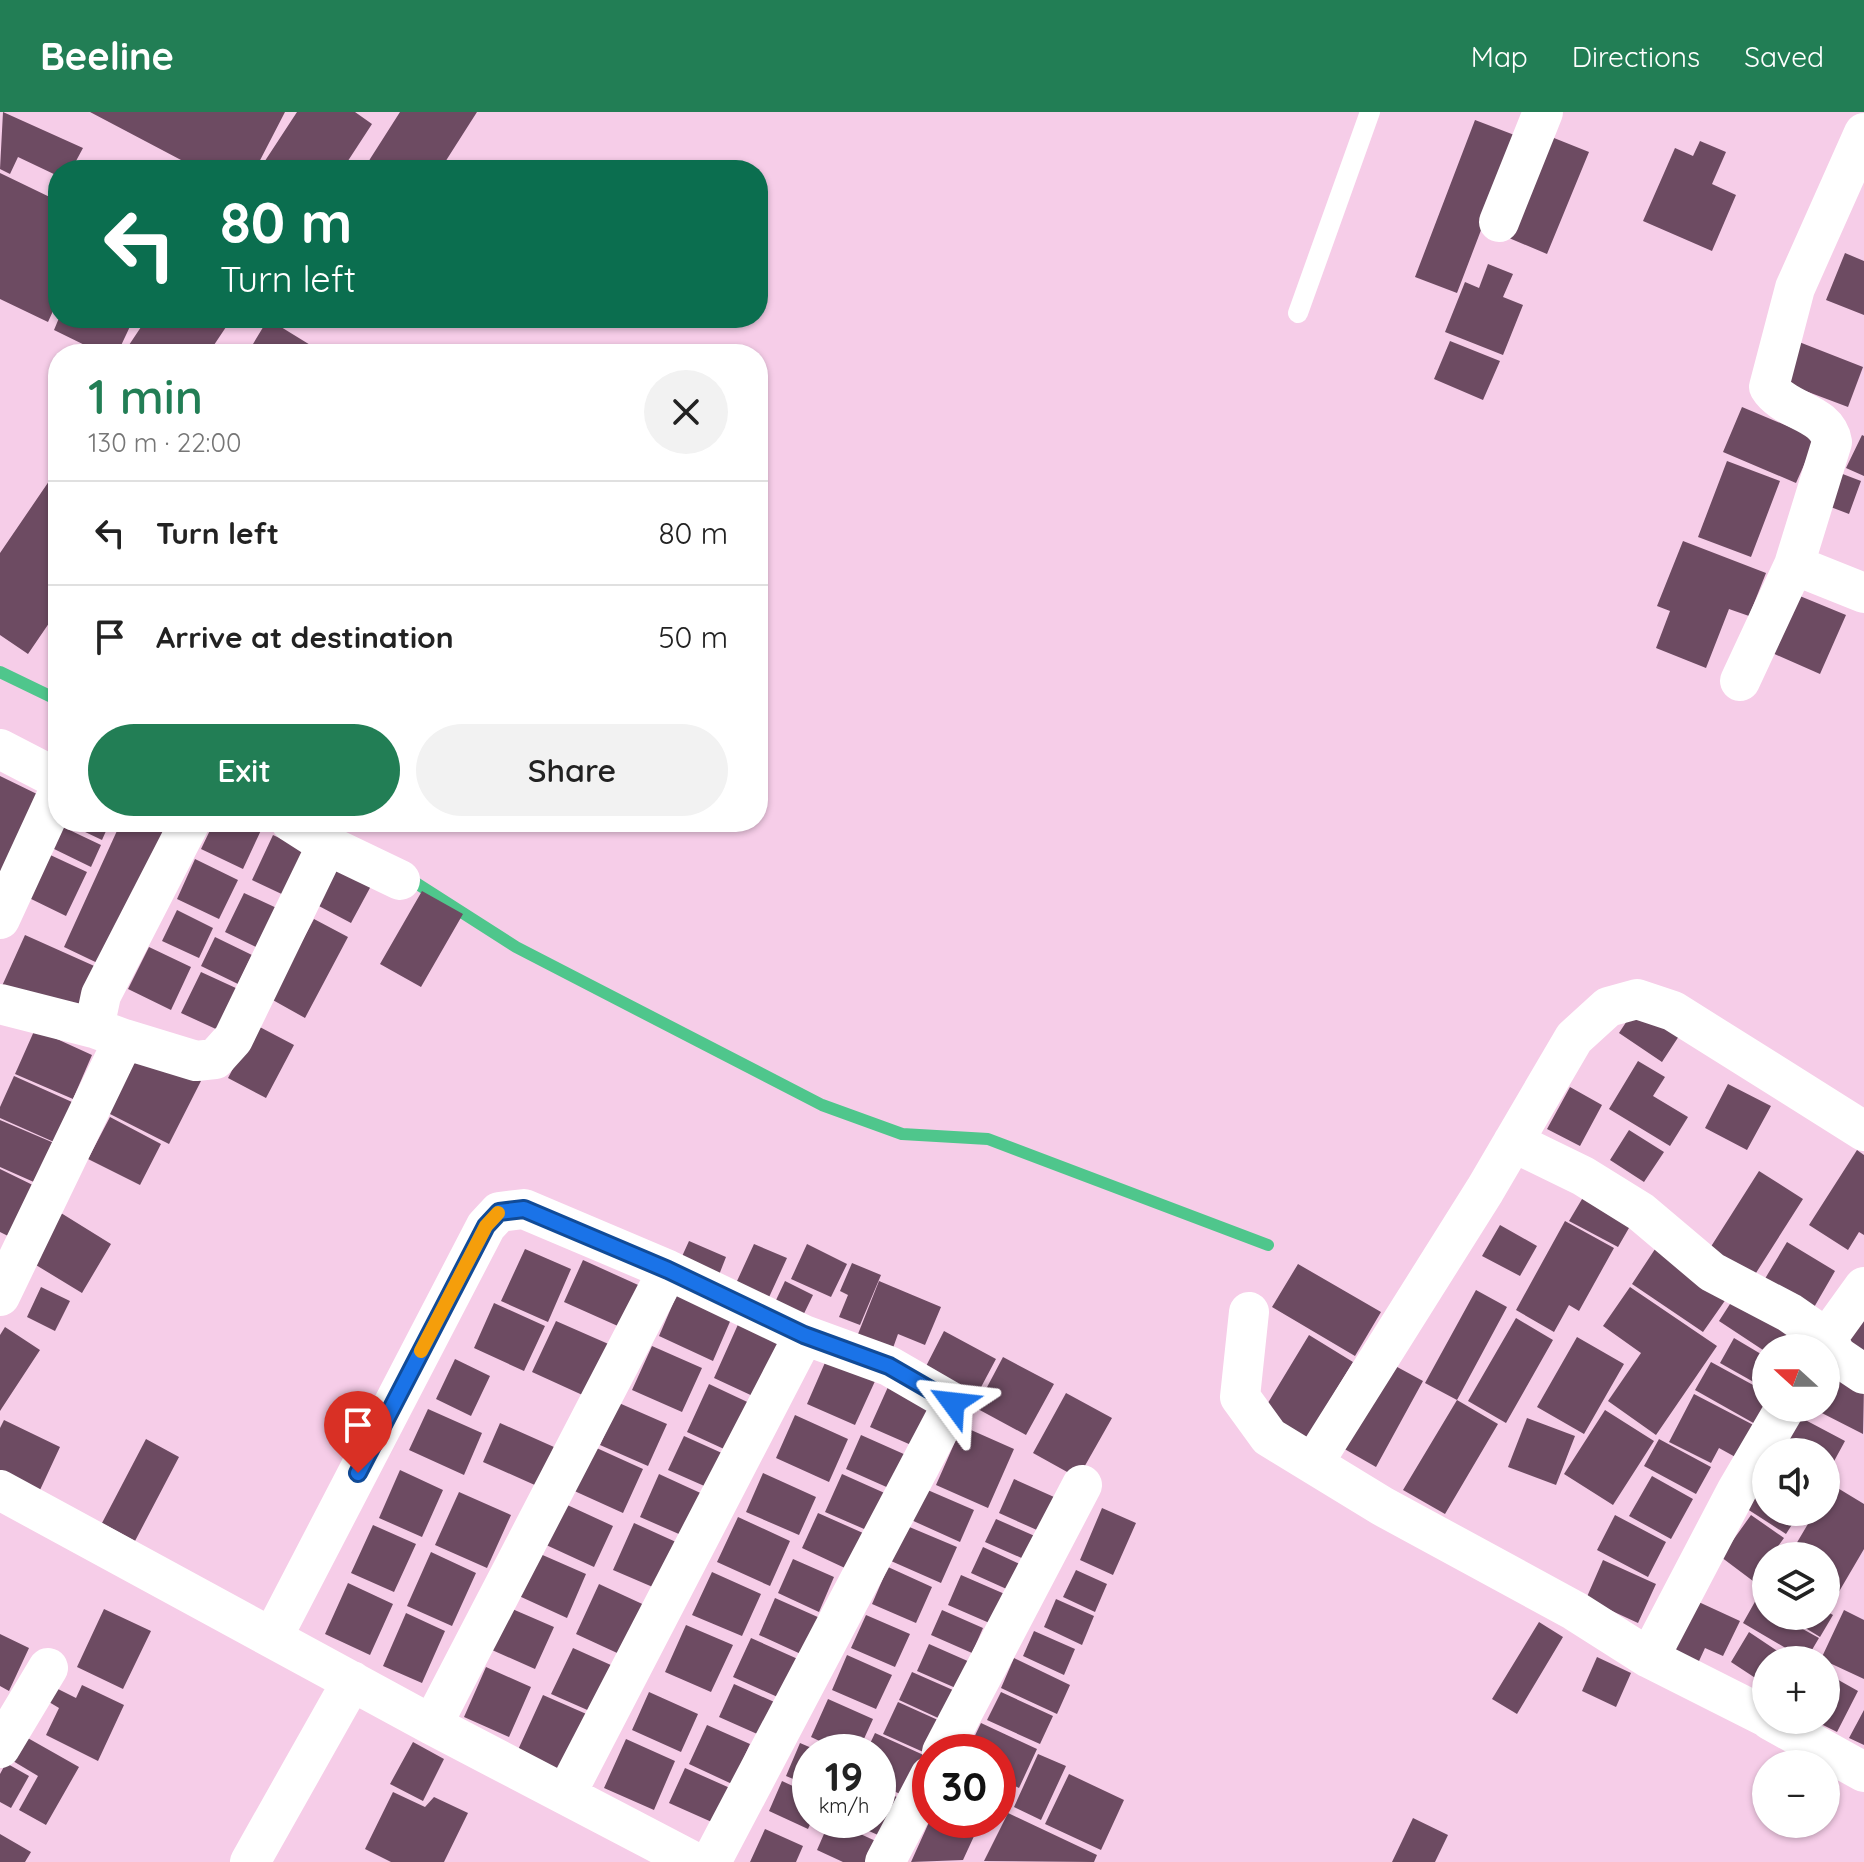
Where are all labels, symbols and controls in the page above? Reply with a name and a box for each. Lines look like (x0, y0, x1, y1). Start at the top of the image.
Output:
text: Beeline (40, 32, 174, 80)
text: Map (1471, 39, 1528, 74)
text: Directions (1572, 39, 1700, 74)
text: Saved (1744, 39, 1824, 74)
text: 80 m (220, 187, 352, 257)
icon: left (88, 192, 192, 296)
text: Turn left (220, 256, 356, 301)
text: 1 min (88, 366, 203, 426)
button: close (644, 370, 728, 454)
text: 130 m · 22:00 (88, 426, 241, 459)
icon: left (88, 511, 132, 555)
text: Turn left (156, 514, 279, 552)
text: 80 m (658, 514, 728, 552)
icon: arrive (88, 615, 132, 659)
text: Arrive at destination (156, 618, 454, 656)
text: 50 m (658, 618, 728, 656)
button: Exit (88, 724, 400, 816)
button: Share (416, 724, 728, 816)
north arrow (1752, 1334, 1840, 1422)
map controls (1752, 1334, 1840, 1838)
position arrow (911, 1361, 995, 1445)
pin (324, 1391, 392, 1473)
icon: arrive (336, 1403, 380, 1447)
button: sound (1752, 1438, 1840, 1526)
button: layers (1752, 1542, 1840, 1630)
button: + (1752, 1646, 1840, 1734)
speed limit sign: 30 (912, 1734, 1016, 1838)
button: − (1752, 1750, 1840, 1838)
text: 19 (825, 1751, 863, 1801)
text: km/h (819, 1793, 869, 1818)

